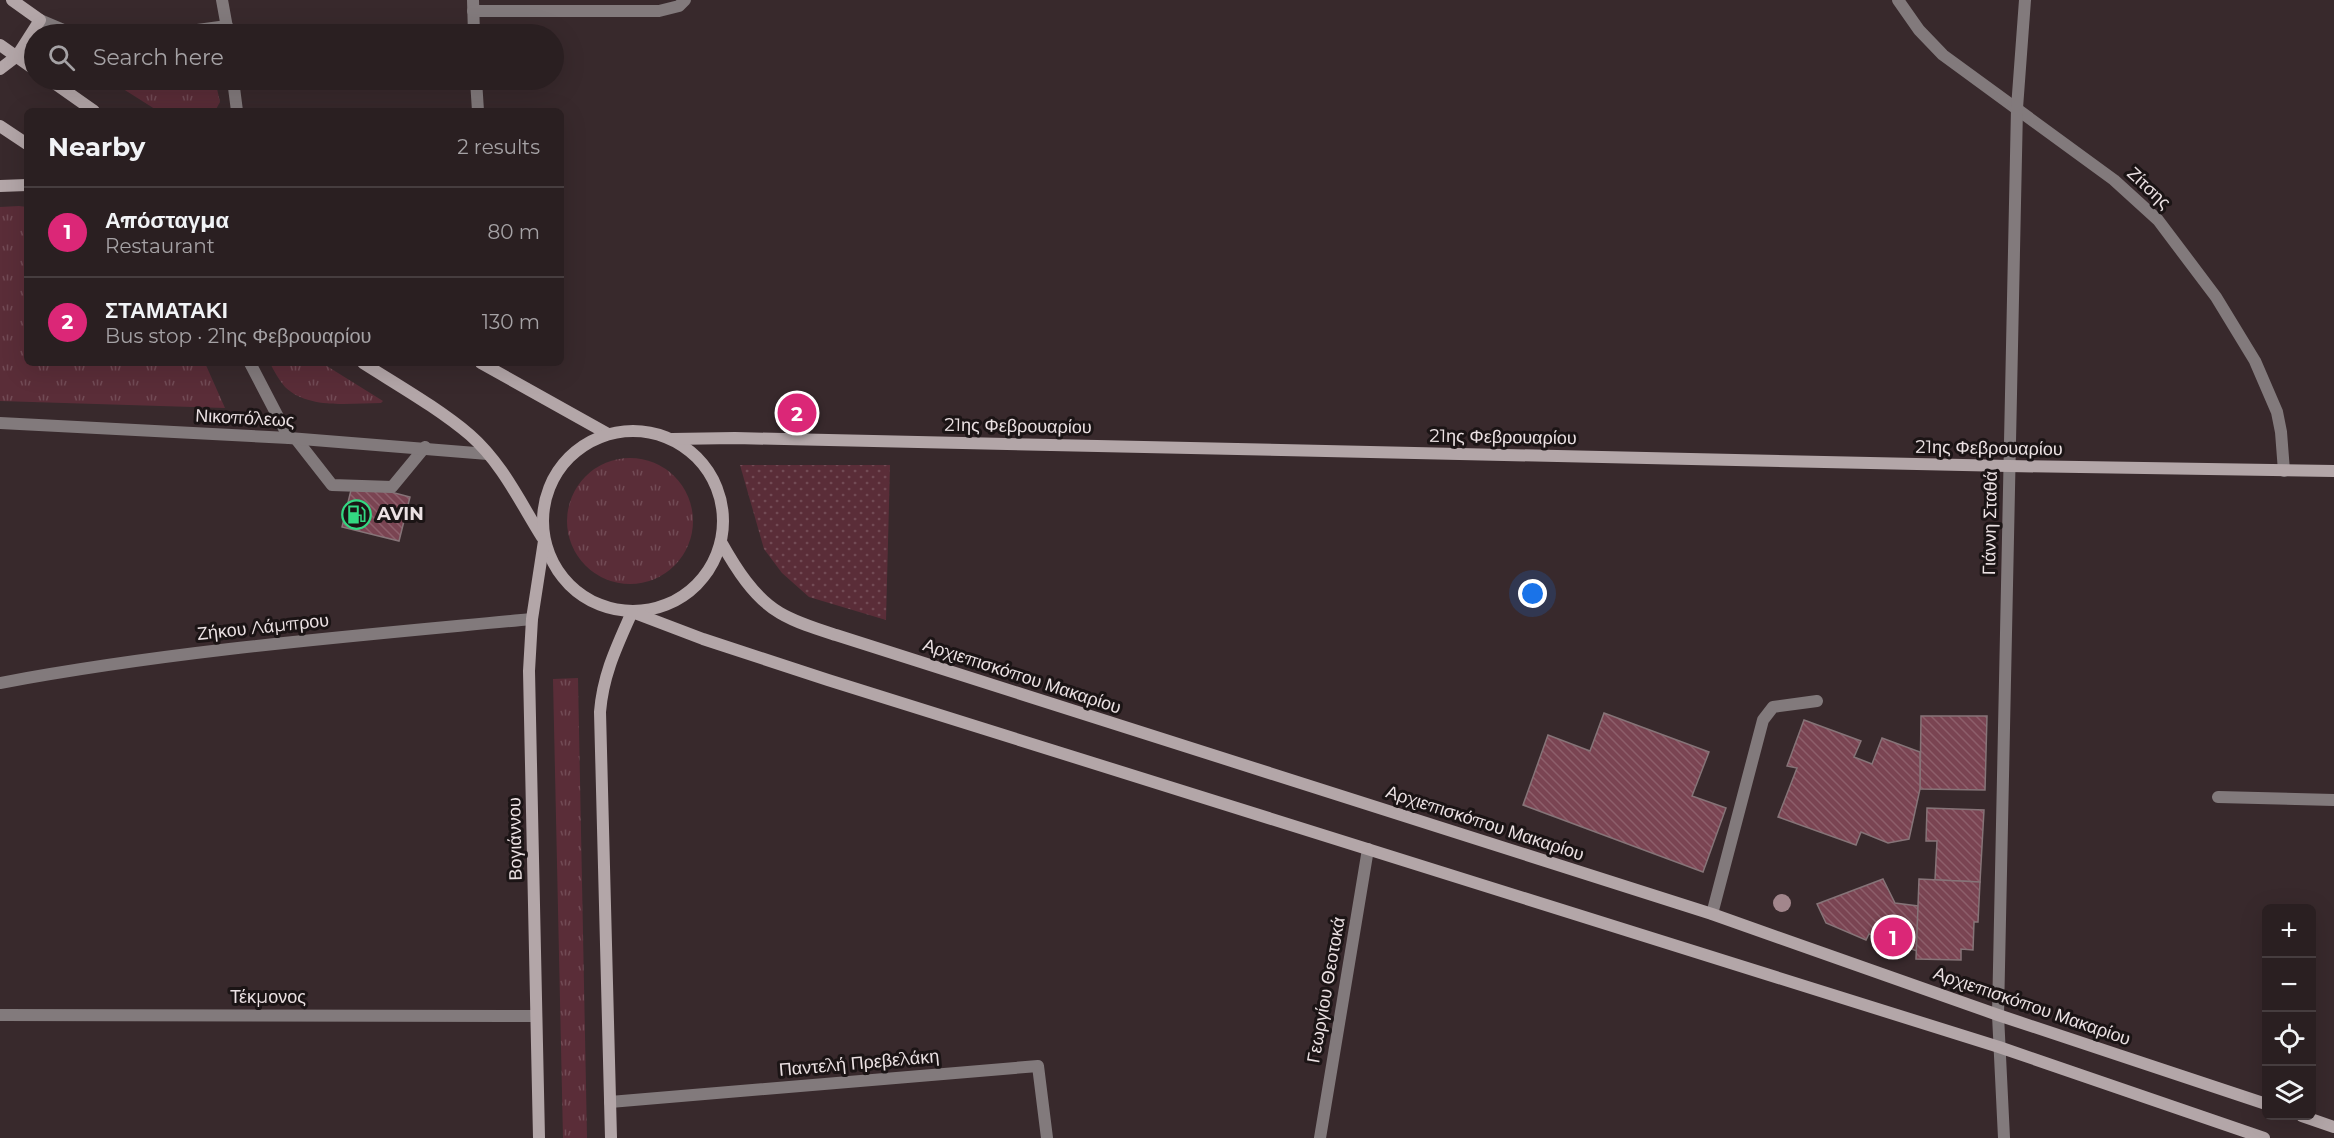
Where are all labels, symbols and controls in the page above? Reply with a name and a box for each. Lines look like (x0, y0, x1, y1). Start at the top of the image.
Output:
search box (24, 24, 564, 90)
icon: search (45, 41, 78, 74)
text: Search here (93, 44, 224, 71)
text: Nearby (48, 131, 145, 163)
text: 2 results (457, 135, 540, 159)
street label: Ζίτσης (2123, 162, 2176, 214)
text: Απόσταγμα (105, 207, 229, 234)
text: 1 (64, 220, 71, 244)
text: 80 m (488, 220, 540, 244)
text: Restaurant (105, 234, 215, 258)
text: ΣΤΑΜΑΤΑΚΙ (105, 297, 228, 324)
text: 2 (62, 310, 73, 334)
text: 130 m (482, 310, 540, 334)
text: Bus stop · 21ης Φεβρουαρίου (105, 324, 371, 348)
pin: 2 (778, 390, 816, 436)
street label: Νικοπόλεως (195, 404, 295, 432)
street label: 21ης Φεβρουαρίου (944, 414, 1092, 438)
street label: 21ης Φεβρουαρίου (1429, 425, 1577, 449)
street label: 21ης Φεβρουαρίου (1915, 436, 2063, 460)
street label: Γιάννη Σταθά (1978, 471, 2002, 575)
fuel station icon: AVIN (340, 498, 372, 530)
place label: AVIN (376, 503, 424, 525)
your location (1518, 579, 1547, 608)
street label: Ζήκου Λάμπρου (196, 609, 330, 645)
street label: Αρχιεπισκόπου Μακαρίου (920, 634, 1124, 718)
street label: Αρχιεπισκόπου Μακαρίου (1383, 781, 1587, 865)
street label: Βογιάννου (503, 797, 527, 881)
map controls (2262, 904, 2316, 1120)
button: + (2262, 904, 2316, 958)
pin: 1 (1874, 914, 1912, 960)
street label: Γεωργίου Θεοτοκά (1302, 915, 1350, 1065)
button: − (2262, 958, 2316, 1012)
street label: Αρχιεπισκόπου Μακαρίου (1931, 962, 2133, 1050)
street label: Τέκμονος (230, 986, 306, 1008)
button: locate (2262, 1012, 2316, 1066)
street label: Παντελή Πρεβελάκη (778, 1045, 940, 1081)
button: layers (2262, 1066, 2316, 1120)

